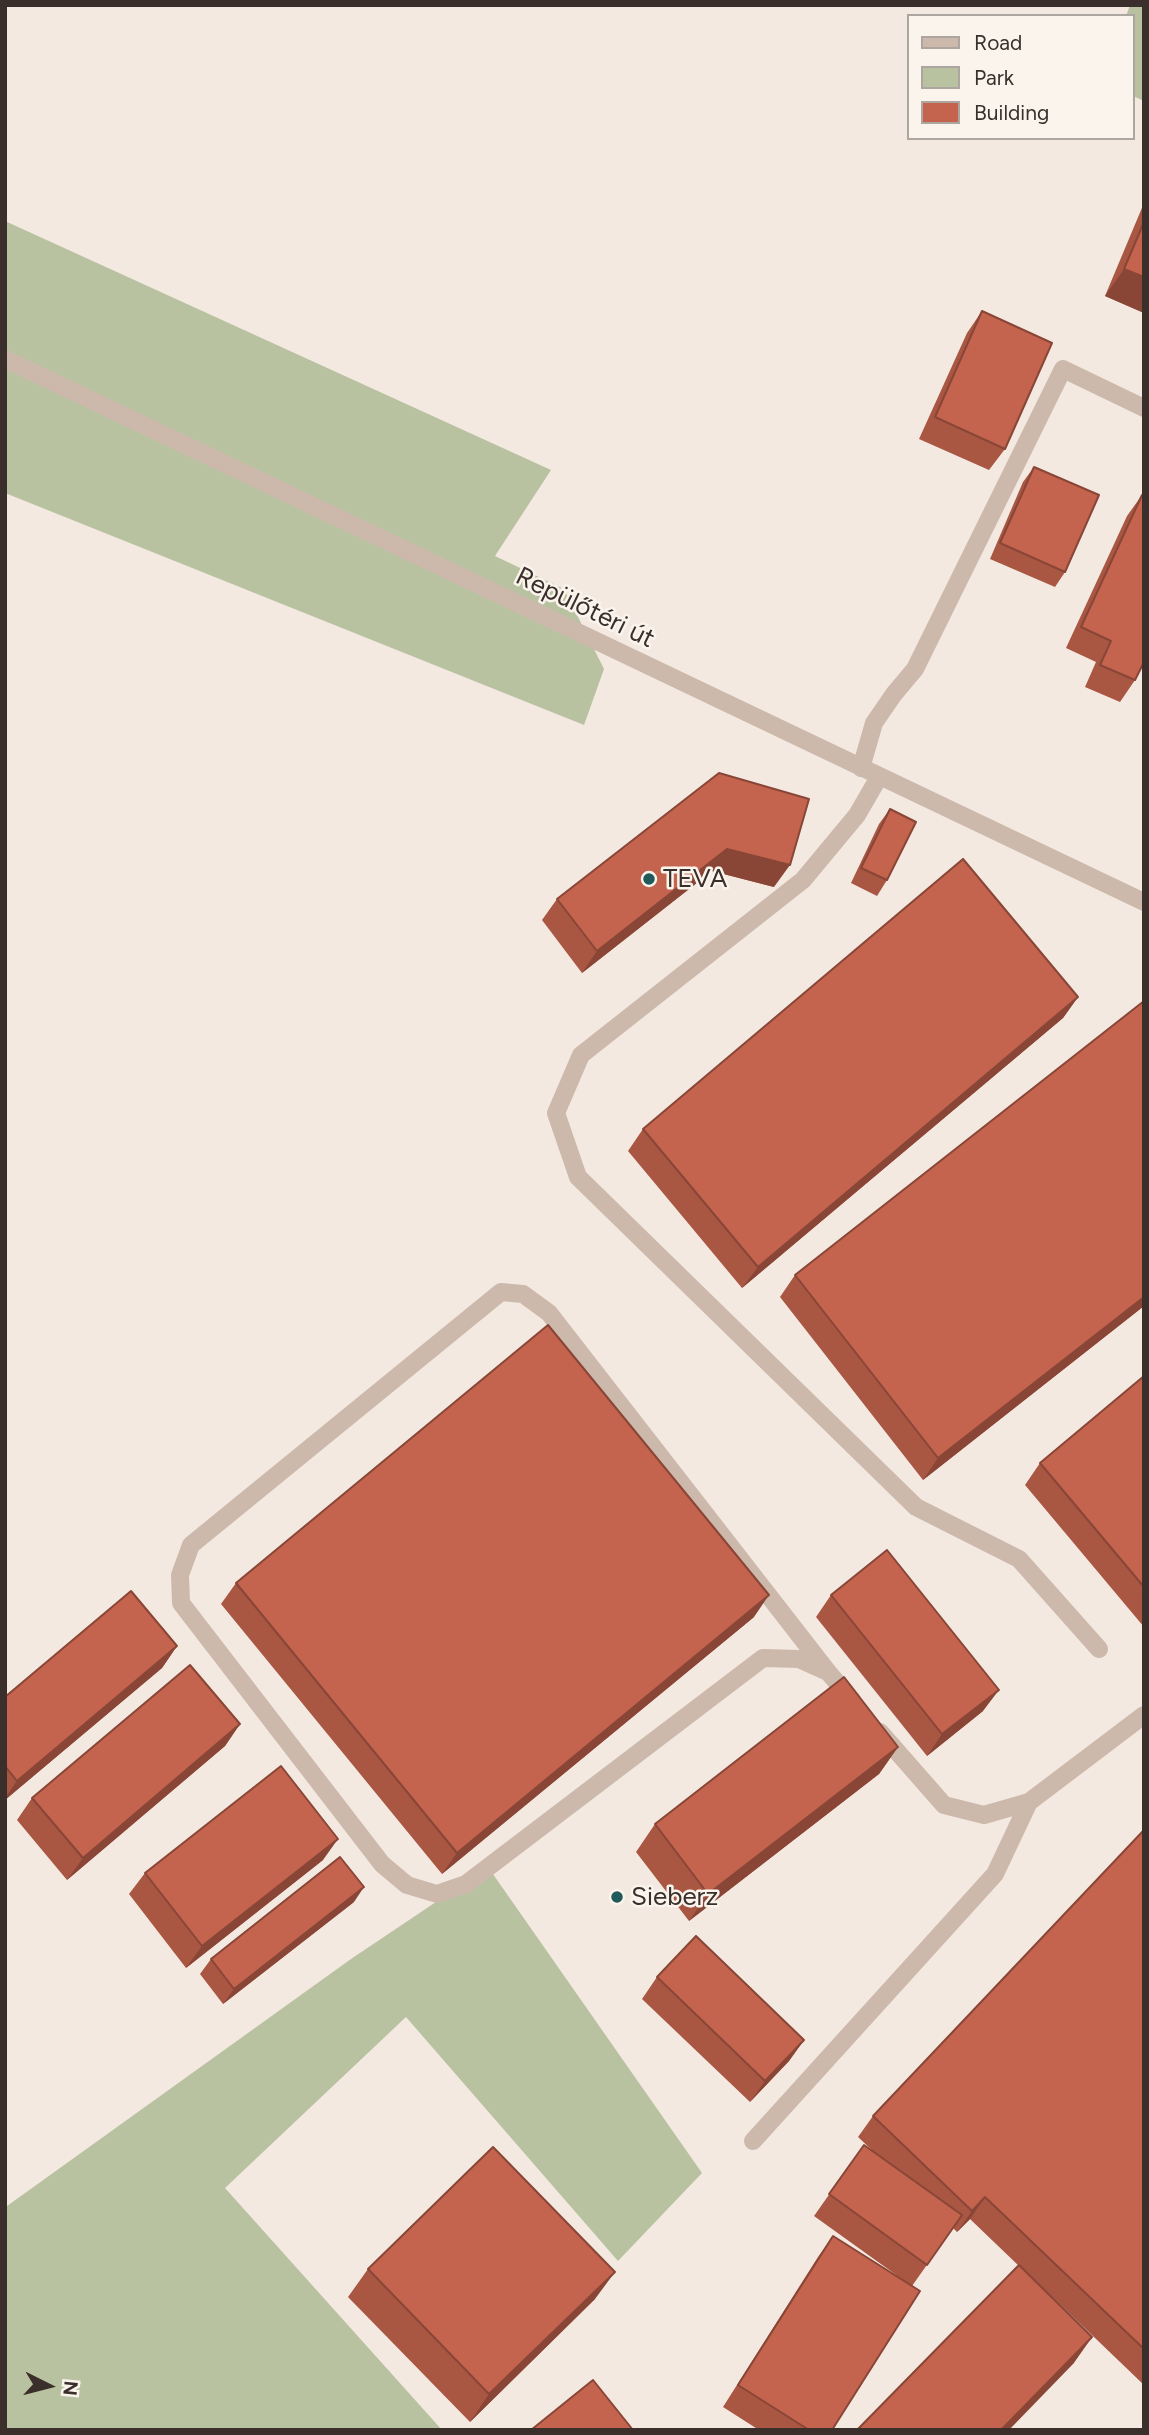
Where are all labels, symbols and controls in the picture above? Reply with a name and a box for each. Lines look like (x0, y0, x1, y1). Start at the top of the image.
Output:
legend (908, 14, 1135, 140)
text: Road (974, 30, 1022, 55)
text: Park (974, 65, 1014, 90)
text: Building (974, 100, 1049, 125)
street label: Repülőtéri út (510, 561, 660, 655)
place label: TEVA (663, 863, 727, 895)
marker: TEVA (641, 871, 657, 887)
place label: Sieberz (631, 1881, 718, 1913)
marker: Sieberz (609, 1889, 625, 1905)
north arrow (14, 2351, 84, 2421)
text: N (58, 2380, 83, 2397)

